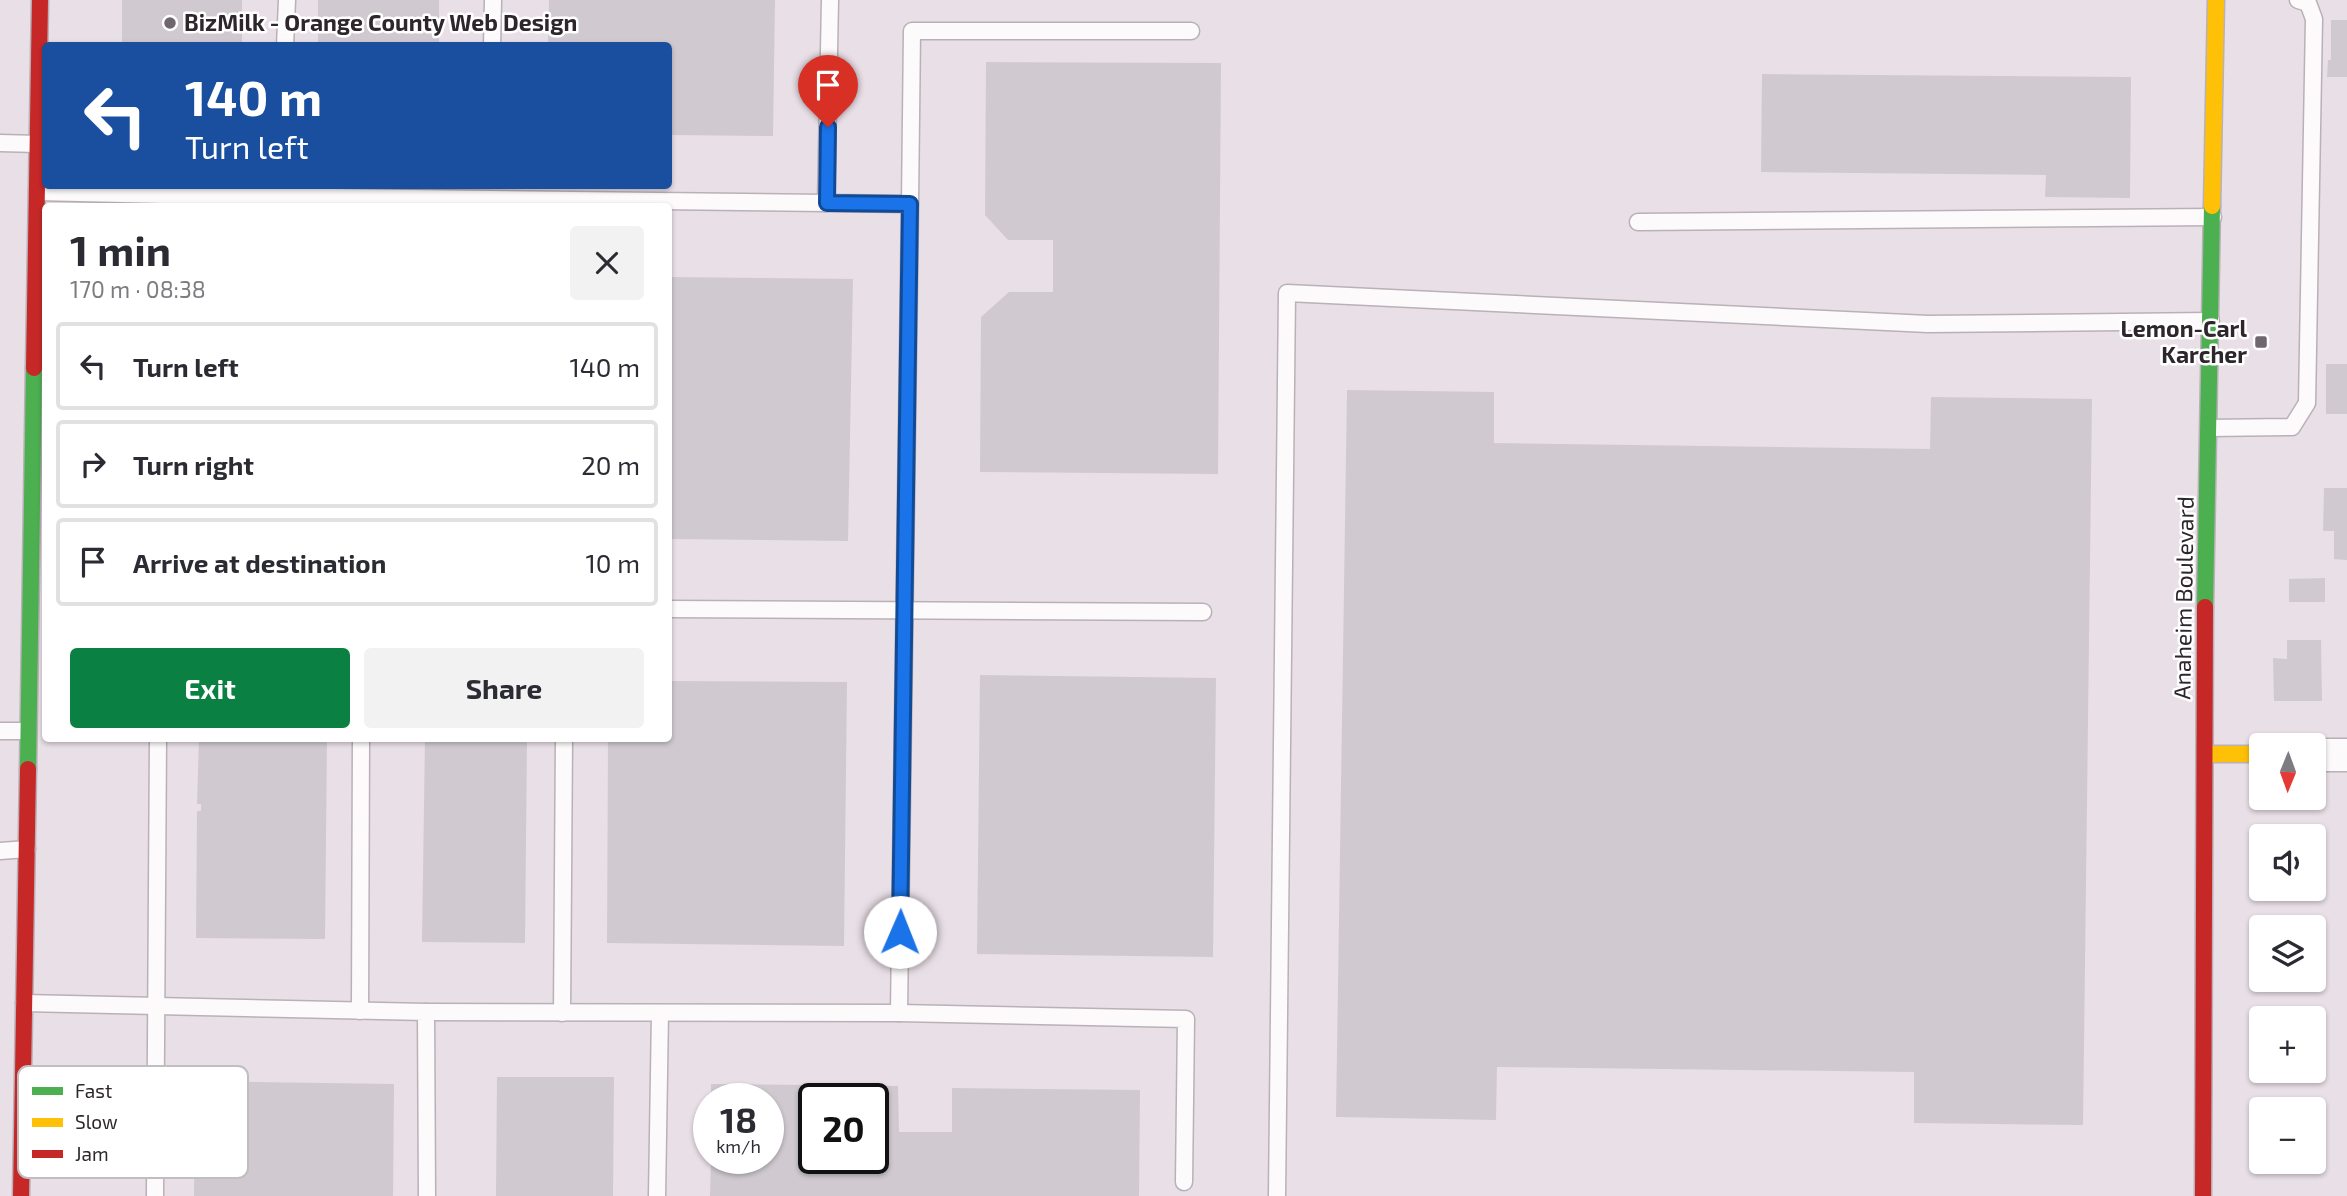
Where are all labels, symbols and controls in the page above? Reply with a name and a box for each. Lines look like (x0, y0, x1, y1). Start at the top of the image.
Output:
place label: BizMilk - Orange County Web Design (184, 8, 577, 36)
marker: BizMilk - Orange County Web Design (162, 15, 178, 31)
pin (798, 55, 858, 127)
icon: arrive (809, 66, 847, 104)
text: 140 m (185, 67, 322, 126)
icon: left (70, 70, 161, 161)
text: Turn left (185, 127, 309, 165)
text: 1 min (70, 224, 171, 274)
button: close (570, 226, 644, 300)
text: 170 m · 08:38 (70, 275, 206, 303)
place label: Lemon-Carl Karcher (2121, 314, 2247, 368)
marker: Lemon-Carl Karcher (2253, 334, 2269, 350)
icon: left (74, 347, 112, 385)
text: Turn left (133, 351, 239, 382)
text: 140 m (569, 351, 640, 382)
icon: right (74, 445, 112, 483)
text: Turn right (133, 449, 254, 480)
text: 20 m (581, 449, 640, 480)
street label: Anaheim Boulevard (2167, 496, 2199, 700)
icon: arrive (74, 543, 112, 581)
text: Arrive at destination (133, 547, 386, 578)
text: 10 m (585, 547, 640, 578)
button: Exit (70, 648, 350, 728)
button: Share (364, 648, 644, 728)
north arrow (2249, 733, 2326, 810)
map controls (2249, 733, 2326, 1174)
button: sound (2249, 824, 2326, 901)
position arrow (863, 895, 937, 969)
button: layers (2249, 915, 2326, 992)
button: + (2249, 1006, 2326, 1083)
legend (18, 1066, 248, 1178)
text: Fast (75, 1079, 112, 1102)
speed limit sign: 20 (798, 1083, 889, 1174)
button: − (2249, 1097, 2326, 1174)
text: 18 (720, 1098, 757, 1140)
text: Slow (75, 1110, 118, 1133)
text: km/h (716, 1135, 761, 1157)
text: Jam (75, 1142, 109, 1165)

